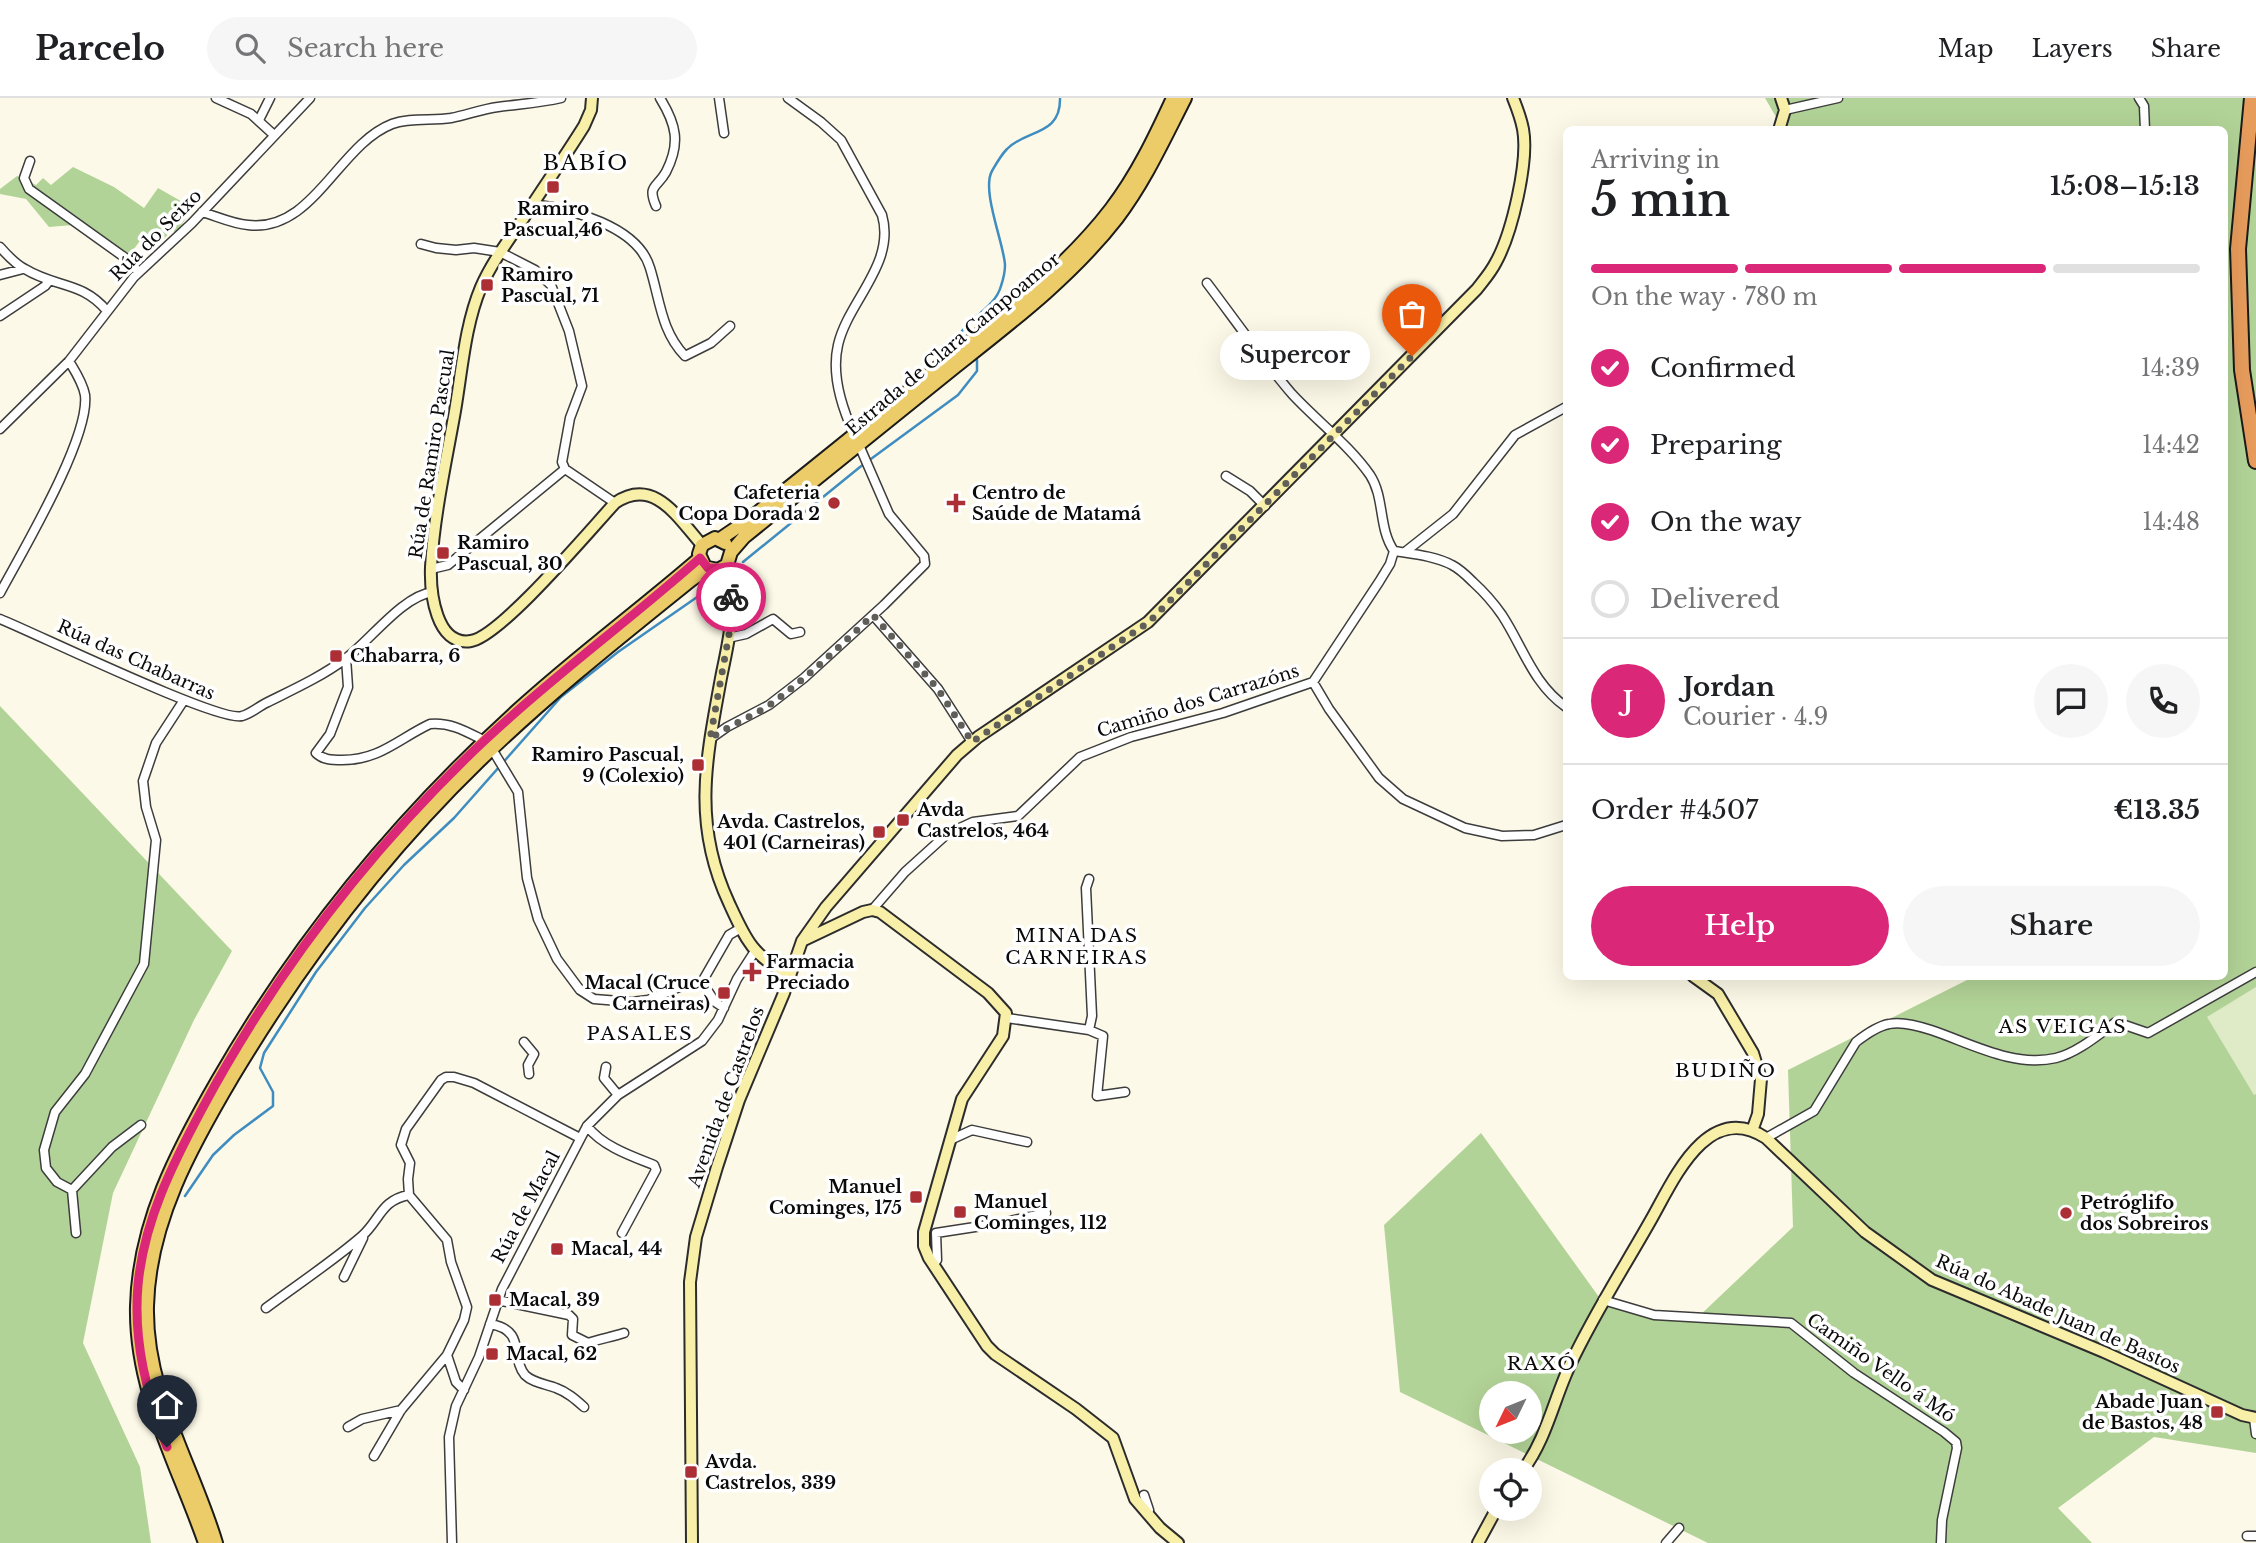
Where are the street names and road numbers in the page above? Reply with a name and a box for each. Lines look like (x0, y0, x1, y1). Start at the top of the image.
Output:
street label: Rúa do Seixo (106, 185, 206, 285)
street label: Estrada de Clara Campoamor (842, 248, 1065, 440)
street label: Rúa de Ramiro Pascual (405, 348, 459, 560)
street label: Rúa das Chabarras (54, 615, 218, 705)
street label: Camiño dos Carrazóns (1094, 660, 1302, 742)
street label: Avenida de Castrelos (683, 1004, 769, 1191)
street label: Rúa de Macal (487, 1147, 565, 1267)
street label: Rúa do Abade Juan de Bastos (1932, 1250, 2184, 1378)
street label: Camiño Vello á Mó (1803, 1309, 1959, 1427)

